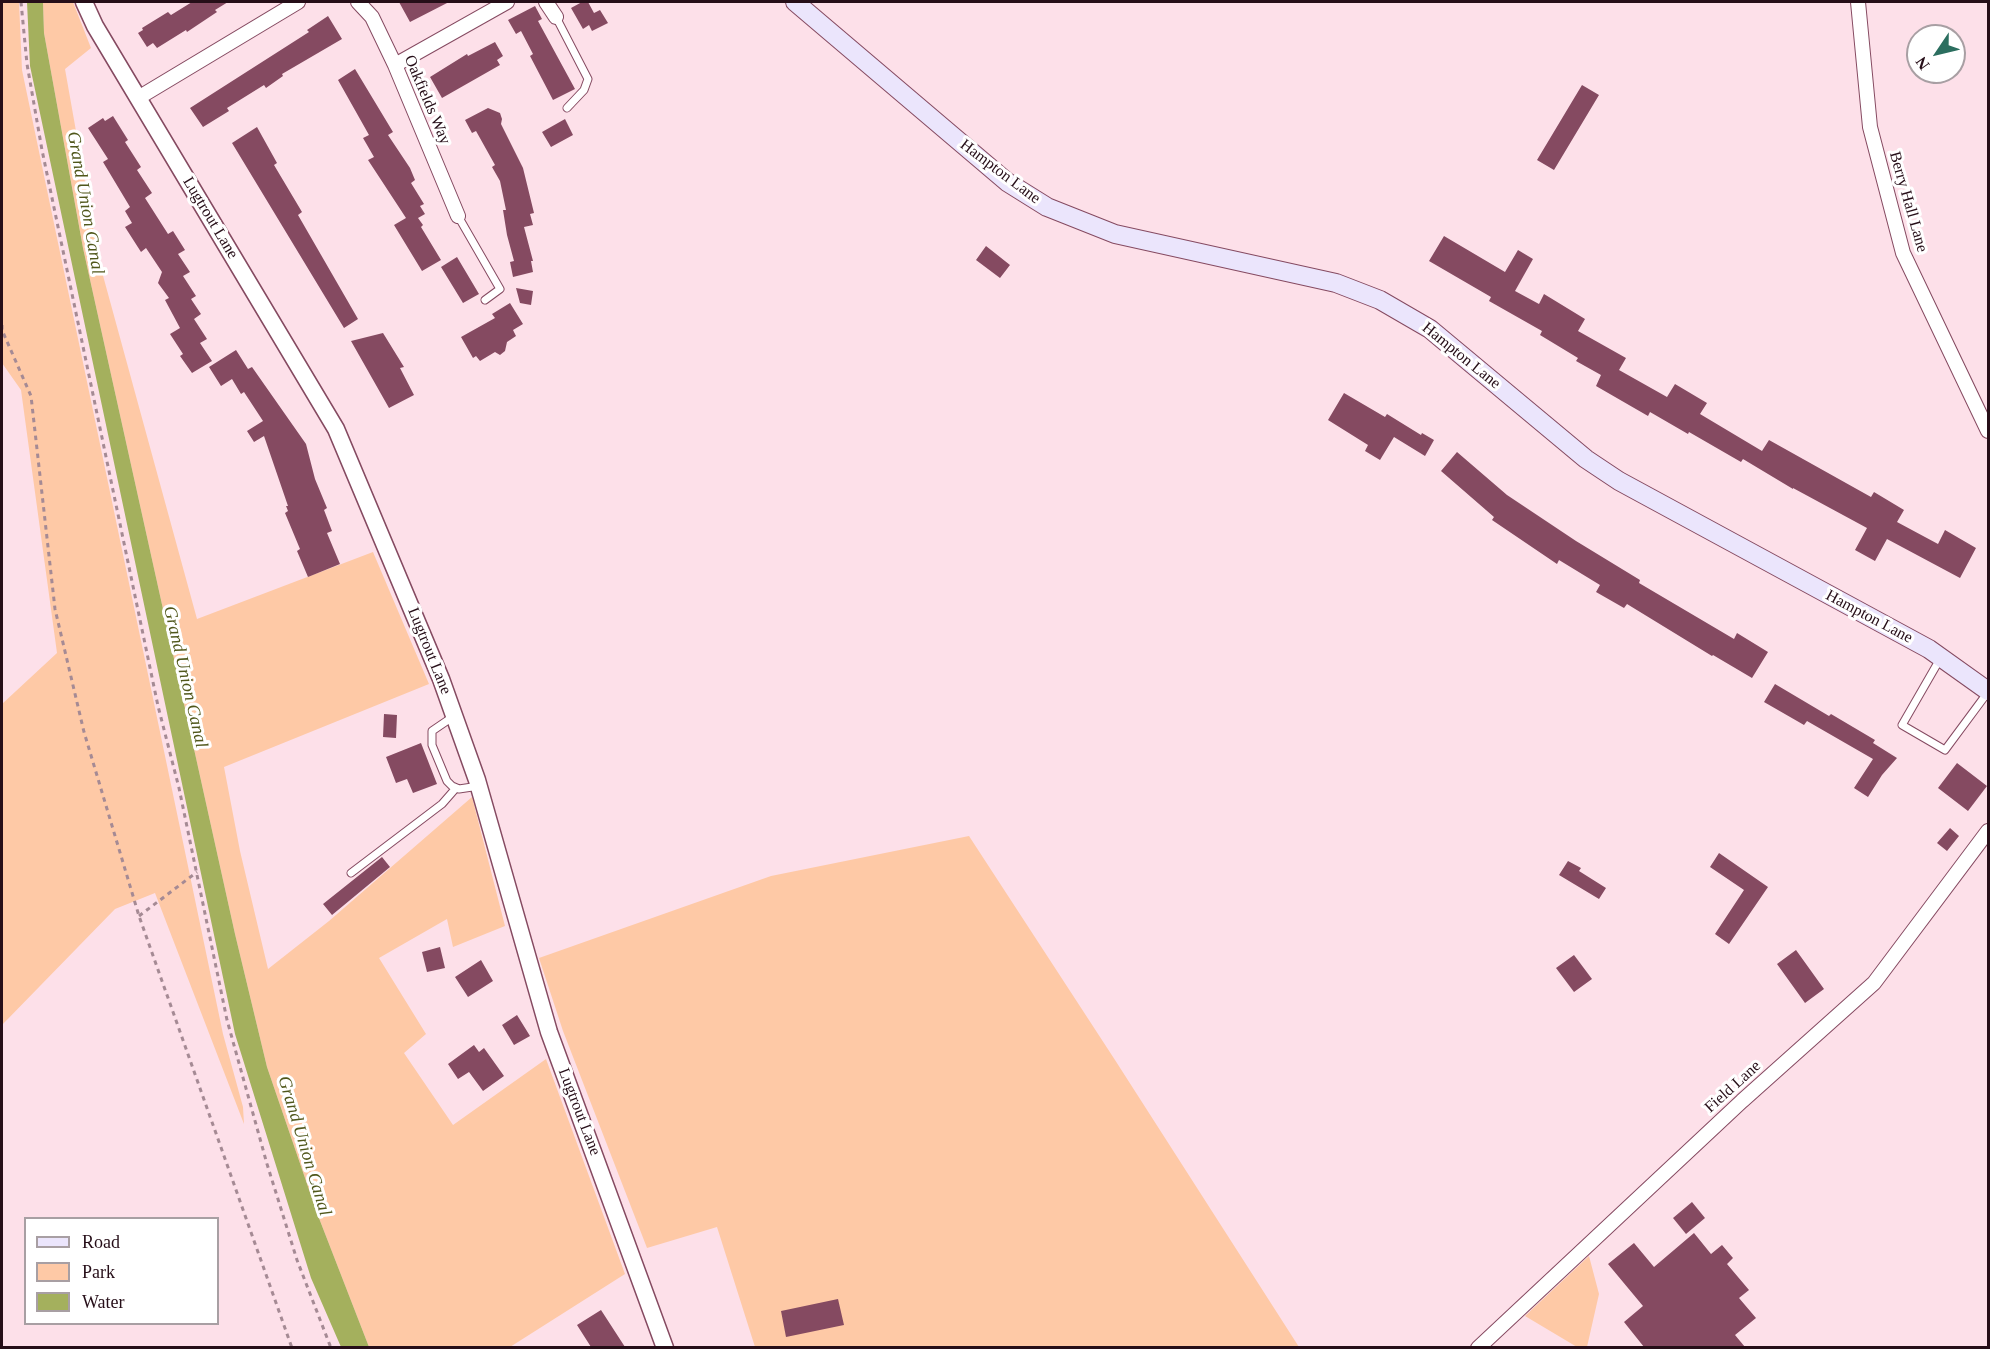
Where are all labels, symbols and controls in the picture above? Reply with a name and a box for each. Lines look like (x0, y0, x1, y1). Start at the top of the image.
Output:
north arrow (1906, 24, 1966, 84)
street label: Oakfields Way (400, 52, 454, 148)
text: N (1912, 54, 1933, 73)
water label: Grand Union Canal (62, 130, 108, 276)
street label: Hampton Lane (956, 136, 1044, 208)
street label: Berry Hall Lane (1884, 149, 1932, 255)
street label: Lugtrout Lane (178, 174, 242, 262)
street label: Hampton Lane (1418, 318, 1504, 394)
street label: Hampton Lane (1822, 586, 1916, 648)
water label: Grand Union Canal (158, 604, 212, 750)
street label: Lugtrout Lane (403, 605, 455, 697)
street label: Field Lane (1701, 1057, 1765, 1117)
street label: Lugtrout Lane (554, 1066, 604, 1158)
water label: Grand Union Canal (272, 1074, 336, 1218)
legend (24, 1217, 219, 1325)
text: Road (82, 1232, 120, 1252)
text: Park (82, 1262, 115, 1282)
text: Water (82, 1292, 125, 1312)

